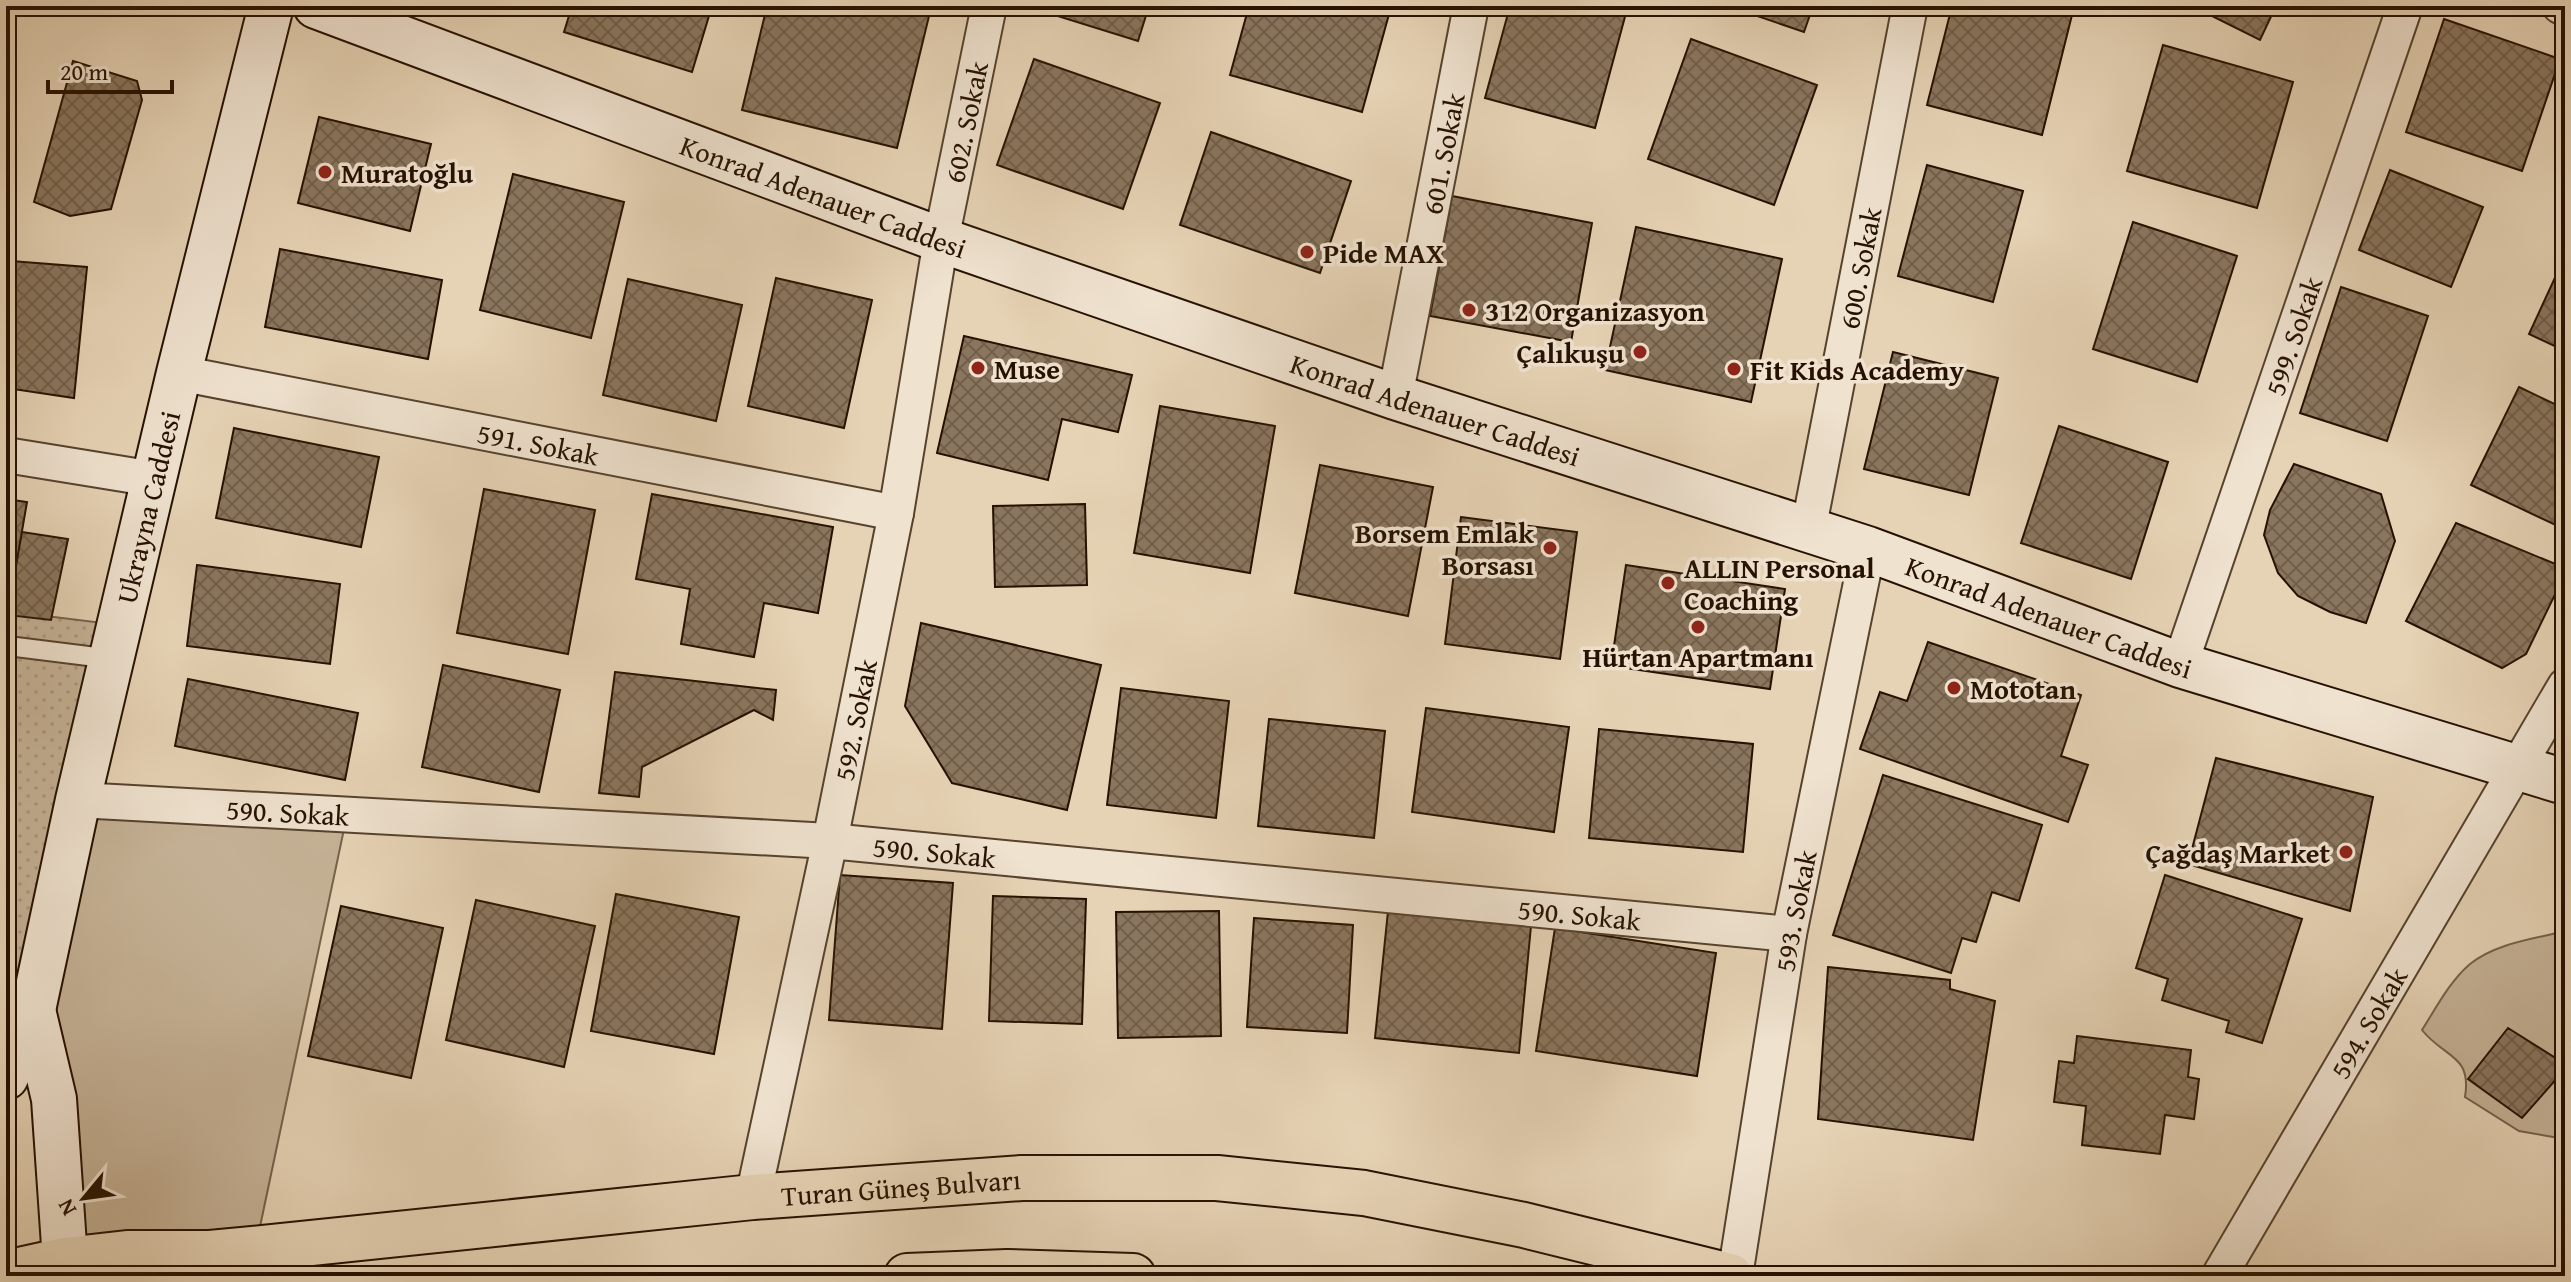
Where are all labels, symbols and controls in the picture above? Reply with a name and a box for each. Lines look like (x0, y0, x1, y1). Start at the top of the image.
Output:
scale bar (48, 44, 172, 94)
text: 20 m (60, 54, 108, 89)
street label: 602. Sokak (933, 57, 998, 186)
street label: 601. Sokak (1410, 88, 1474, 218)
street label: Konrad Adenauer Caddesi (675, 124, 972, 268)
place label: Muratoğlu (341, 152, 473, 193)
marker: Muratoğlu (316, 163, 334, 181)
street label: 600. Sokak (1827, 203, 1891, 332)
place label: Pide MAX (1323, 232, 1444, 273)
marker: Pide MAX (1298, 243, 1316, 261)
street label: 599. Sokak (2253, 270, 2332, 401)
place label: 312 Organizasyon (1485, 290, 1705, 331)
marker: 312 Organizasyon (1460, 301, 1478, 319)
place label: Çalıkuşu (1516, 332, 1624, 373)
street label: Konrad Adenauer Caddesi (1285, 342, 1586, 476)
marker: Çalıkuşu (1631, 343, 1649, 361)
place label: Muse (994, 348, 1060, 389)
place label: Fit Kids Academy (1750, 349, 1965, 390)
marker: Muse (969, 359, 987, 377)
marker: Fit Kids Academy (1725, 360, 1743, 378)
street label: Ukrayna Caddesi (105, 407, 190, 608)
street label: 591. Sokak (474, 411, 603, 475)
place label: Borsem Emlak Borsası (1355, 512, 1535, 585)
marker: Borsem Emlak Borsası (1541, 539, 1559, 557)
street label: Konrad Adenauer Caddesi (1900, 544, 2198, 688)
place label: ALLIN Personal Coaching (1684, 547, 1875, 620)
marker: ALLIN Personal Coaching (1659, 574, 1677, 592)
marker: Hürtan Apartmanı (1689, 618, 1707, 636)
place label: Hürtan Apartmanı (1582, 636, 1814, 677)
street label: 592. Sokak (822, 655, 887, 784)
place label: Mototan (1970, 668, 2076, 709)
marker: Mototan (1945, 679, 1963, 697)
street label: 590. Sokak (225, 788, 351, 835)
street label: 590. Sokak (871, 825, 998, 878)
place label: Çağdaş Market (2145, 832, 2330, 873)
marker: Çağdaş Market (2337, 843, 2355, 861)
street label: 593. Sokak (1763, 846, 1826, 975)
street label: 590. Sokak (1516, 887, 1643, 940)
street label: 594. Sokak (2319, 958, 2417, 1086)
north arrow (44, 1158, 124, 1238)
street label: Turan Güneş Bulvarı (780, 1158, 1022, 1215)
text: N (49, 1193, 84, 1222)

